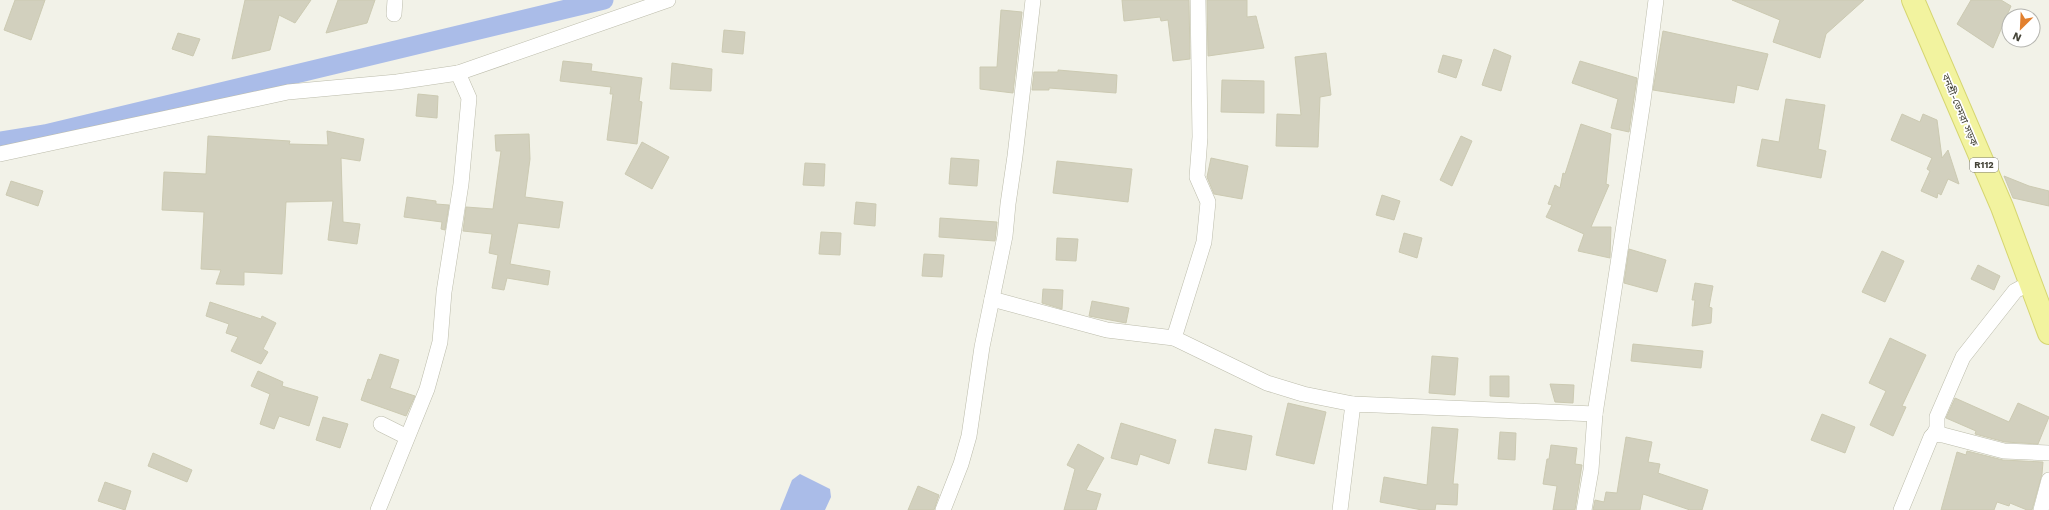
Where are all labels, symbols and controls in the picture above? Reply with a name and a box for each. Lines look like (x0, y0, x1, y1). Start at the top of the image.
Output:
north arrow (2001, 8, 2041, 48)
text: N (2011, 29, 2024, 44)
street label: বনশ্রী-ডেমরা সড়ক (1939, 71, 1981, 149)
road number: R112 (1970, 158, 1998, 172)

